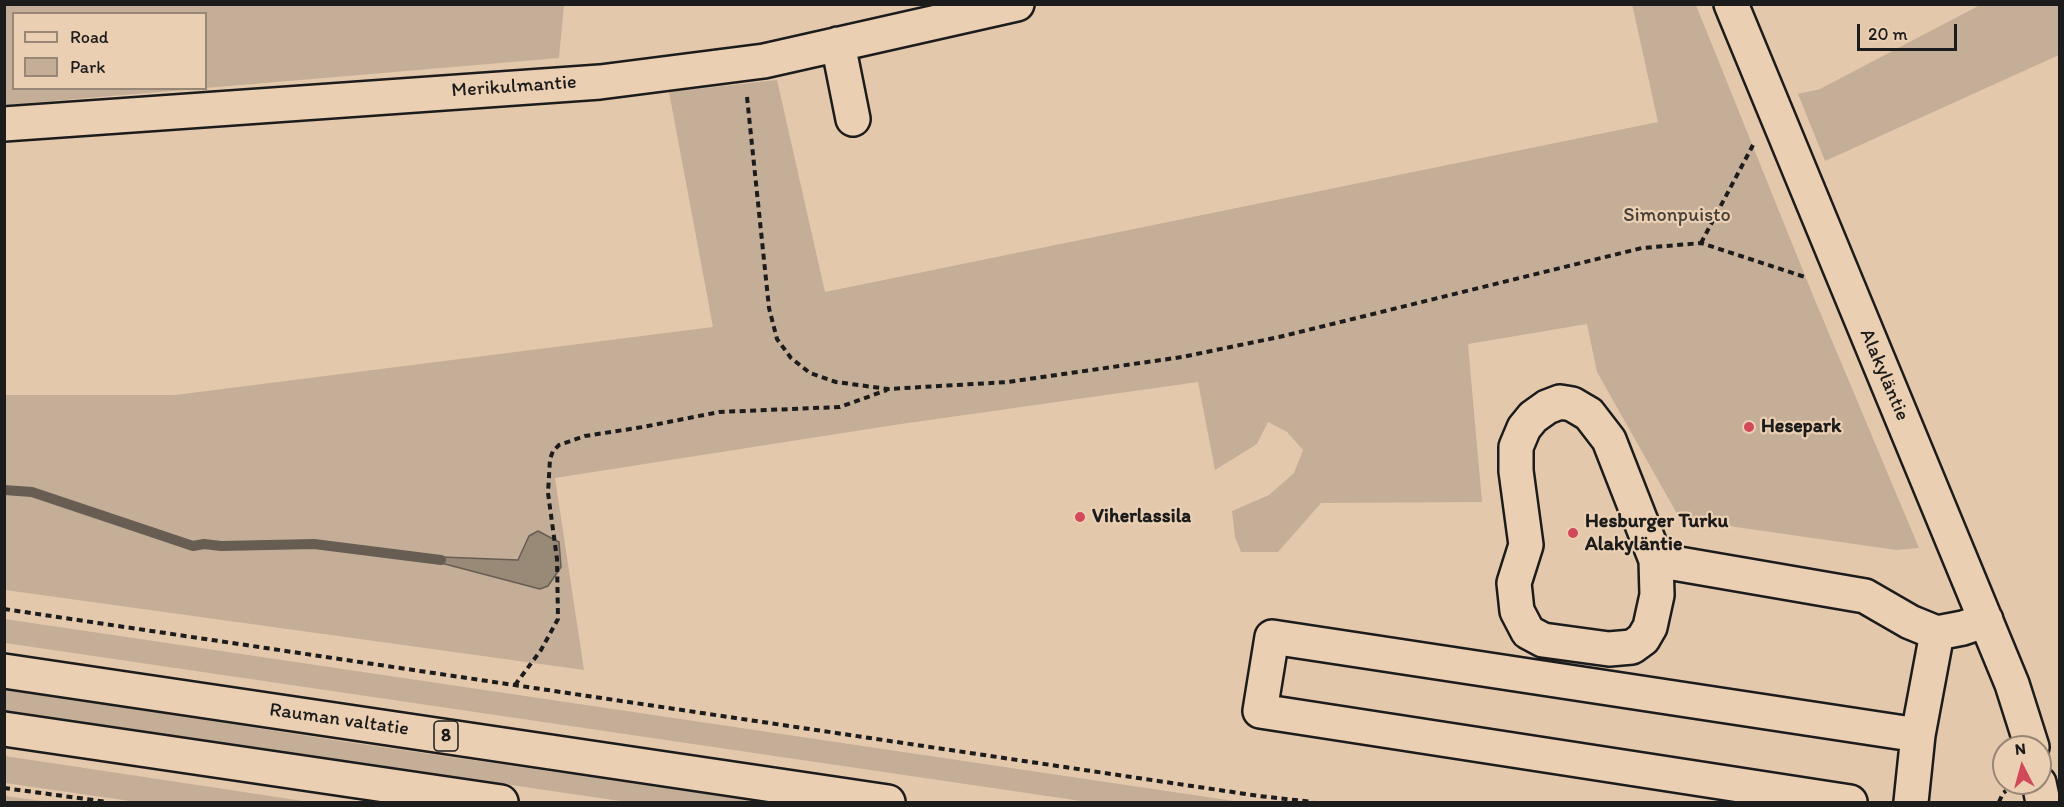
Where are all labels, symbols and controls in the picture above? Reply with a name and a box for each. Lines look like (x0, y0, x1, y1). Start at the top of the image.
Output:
legend (12, 12, 207, 90)
scale bar (1860, 12, 1960, 50)
text: 20 m (1868, 23, 1908, 45)
text: Road (70, 26, 109, 48)
text: Park (70, 56, 105, 78)
street label: Merikulmantie (451, 71, 577, 103)
park label: Simonpuisto (1623, 204, 1731, 228)
street label: Alakyläntie (1854, 325, 1914, 425)
place label: Hesepark (1761, 415, 1841, 439)
marker: Hesepark (1742, 420, 1756, 434)
place label: Viherlassila (1092, 505, 1191, 529)
marker: Viherlassila (1073, 510, 1087, 524)
place label: Hesburger Turku Alakyläntie (1585, 510, 1728, 557)
marker: Hesburger Turku Alakyläntie (1566, 526, 1580, 540)
street label: Rauman valtatie (268, 698, 410, 742)
road number: 8 (434, 721, 458, 751)
north arrow (1992, 735, 2052, 795)
text: N (2014, 739, 2027, 759)

